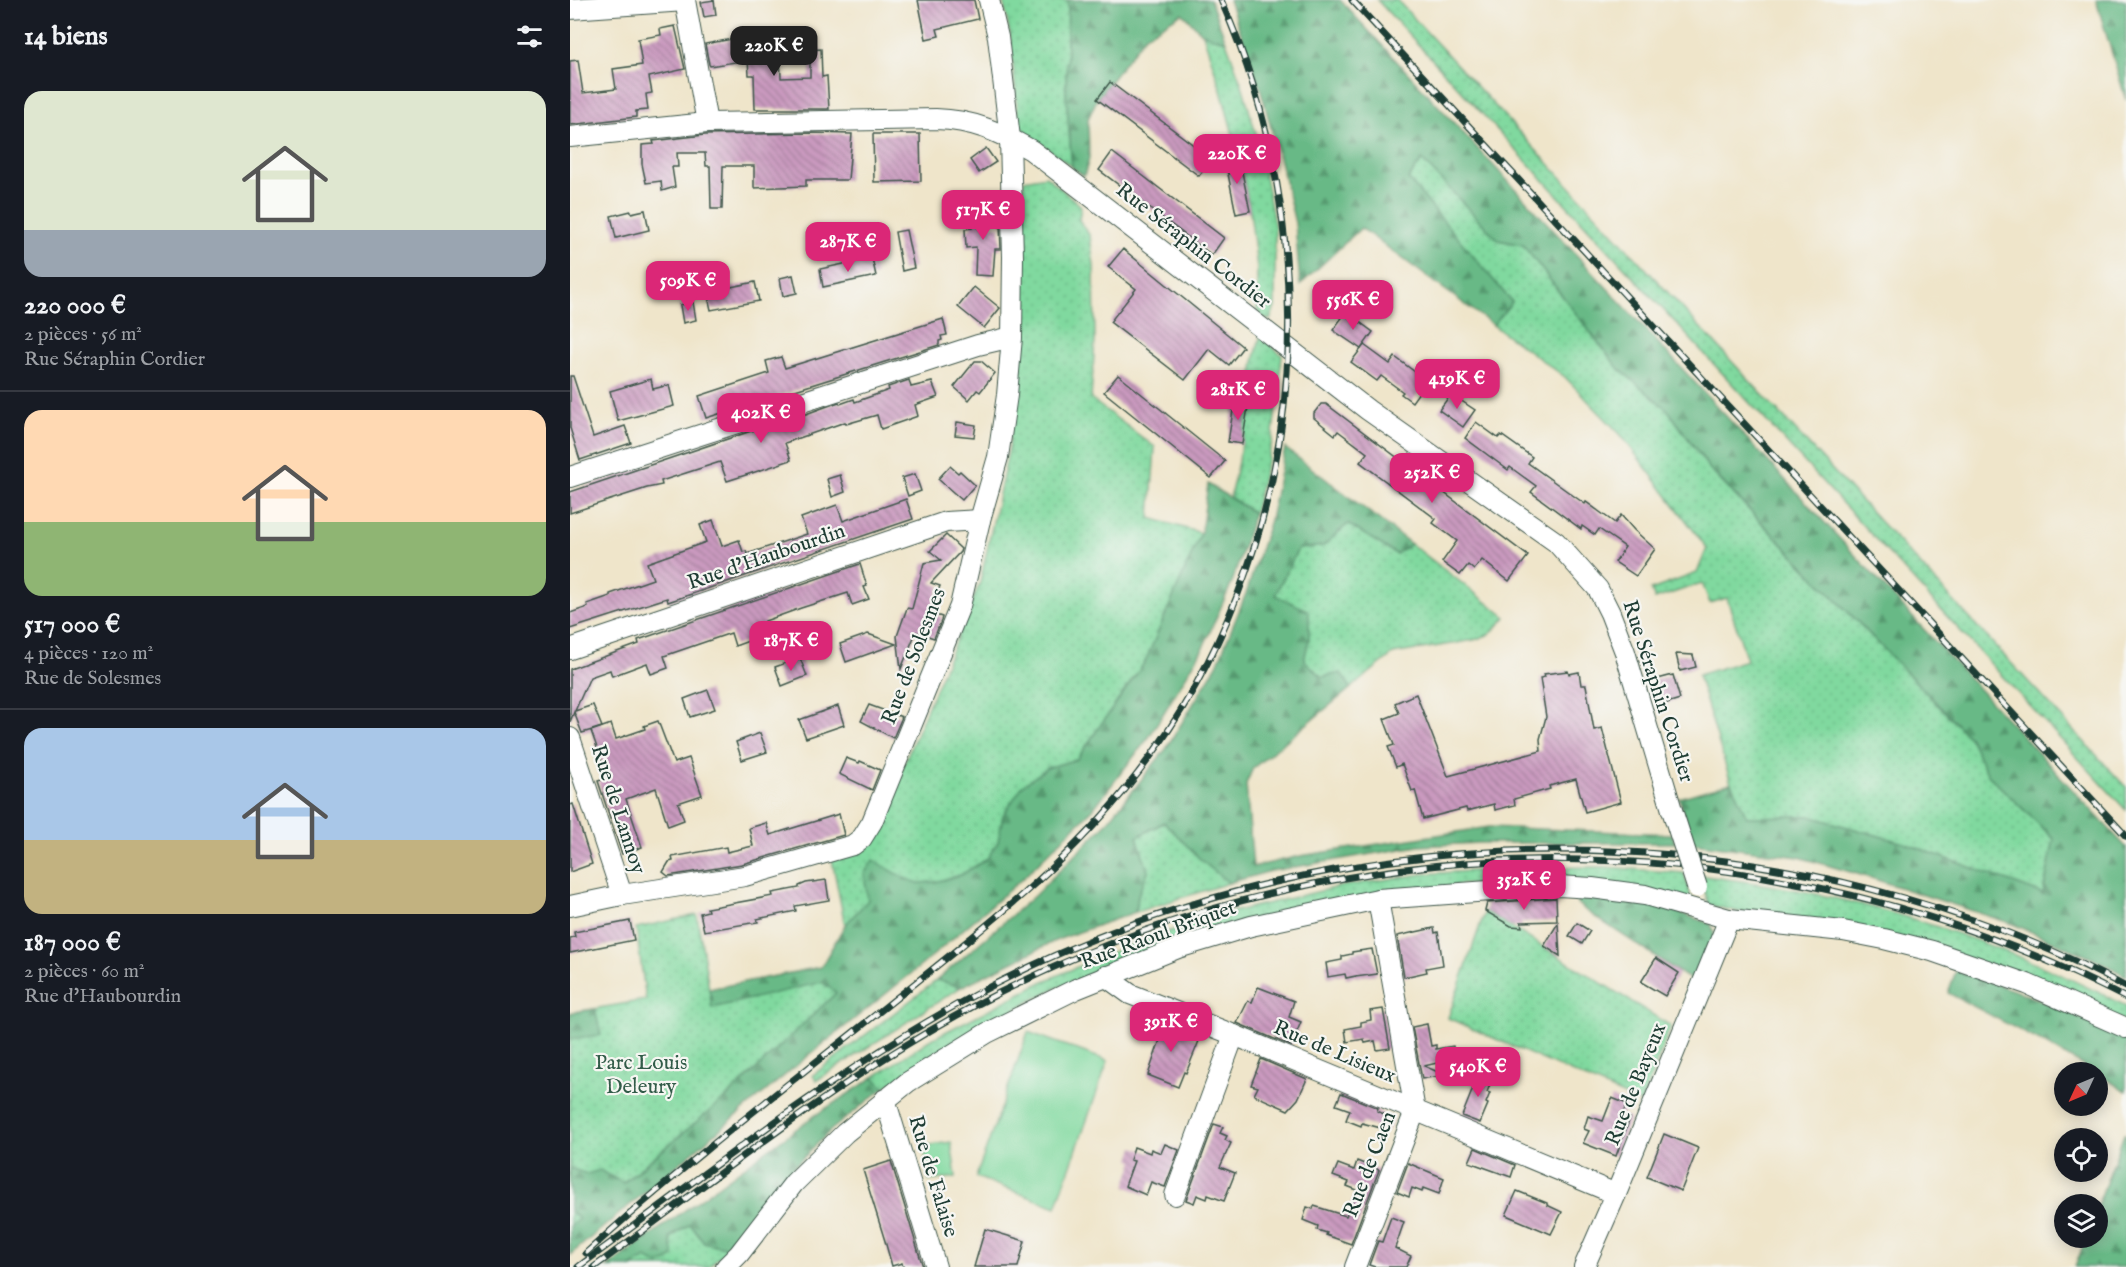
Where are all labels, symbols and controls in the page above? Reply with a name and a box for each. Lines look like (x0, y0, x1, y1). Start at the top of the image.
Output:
text: 14 biens (24, 20, 108, 53)
icon: filters (513, 20, 546, 53)
pin: 220K € (725, 26, 823, 77)
text: 220K € (744, 33, 804, 58)
icon: home (231, 130, 339, 238)
pin: 220K € (1188, 134, 1286, 185)
text: 220K € (1207, 141, 1267, 166)
street label: Rue Séraphin Cordier (1110, 177, 1277, 316)
pin: 517K € (934, 190, 1032, 241)
text: 517K € (956, 197, 1010, 222)
pin: 287K € (799, 222, 897, 273)
text: 287K € (819, 229, 877, 254)
pin: 509K € (639, 261, 737, 312)
text: 509K € (660, 268, 716, 293)
pin: 556K € (1304, 280, 1402, 331)
text: 556K € (1326, 287, 1380, 312)
text: 220 000 € (24, 289, 126, 322)
text: 2 pièces · 56 m² (24, 322, 142, 347)
text: Rue Séraphin Cordier (24, 347, 205, 372)
pin: 419K € (1408, 359, 1506, 410)
text: 419K € (1429, 366, 1485, 391)
pin: 281K € (1189, 370, 1287, 421)
text: 281K € (1210, 377, 1266, 402)
pin: 402K € (712, 393, 810, 444)
text: 402K € (731, 400, 791, 425)
icon: home (231, 449, 339, 557)
pin: 252K € (1383, 453, 1481, 504)
text: 252K € (1404, 460, 1460, 485)
street label: Rue d'Haubourdin (684, 518, 849, 597)
street label: Rue de Solesmes (876, 584, 953, 729)
street label: Rue Séraphin Cordier (1615, 597, 1700, 786)
text: 517 000 € (24, 608, 120, 641)
pin: 187K € (742, 621, 840, 672)
text: 187K € (763, 628, 819, 653)
text: 4 pièces · 120 m² (24, 641, 153, 666)
text: Rue de Solesmes (24, 666, 161, 691)
street label: Rue de Lannoy (584, 741, 651, 878)
icon: home (231, 767, 339, 875)
pin: 352K € (1475, 860, 1573, 911)
text: 352K € (1497, 867, 1551, 892)
street label: Rue Raoul Briquet (1077, 895, 1240, 976)
text: 187 000 € (24, 926, 121, 959)
text: 2 pièces · 60 m² (24, 959, 145, 984)
text: Rue d'Haubourdin (24, 984, 181, 1009)
pin: 391K € (1122, 1002, 1220, 1053)
text: 391K € (1144, 1009, 1198, 1034)
street label: Rue de Lisieux (1269, 1014, 1400, 1090)
street label: Rue de Bayeux (1600, 1019, 1673, 1150)
pin: 540K € (1429, 1047, 1527, 1098)
park label: Parc Louis Deleury (595, 1050, 687, 1101)
text: 540K € (1449, 1054, 1507, 1079)
north arrow (2054, 1062, 2108, 1116)
map controls (2054, 1062, 2108, 1248)
street label: Rue de Caen (1338, 1108, 1403, 1221)
street label: Rue de Falaise (901, 1112, 964, 1241)
button: locate (2054, 1128, 2108, 1182)
button: layers (2054, 1194, 2108, 1248)

